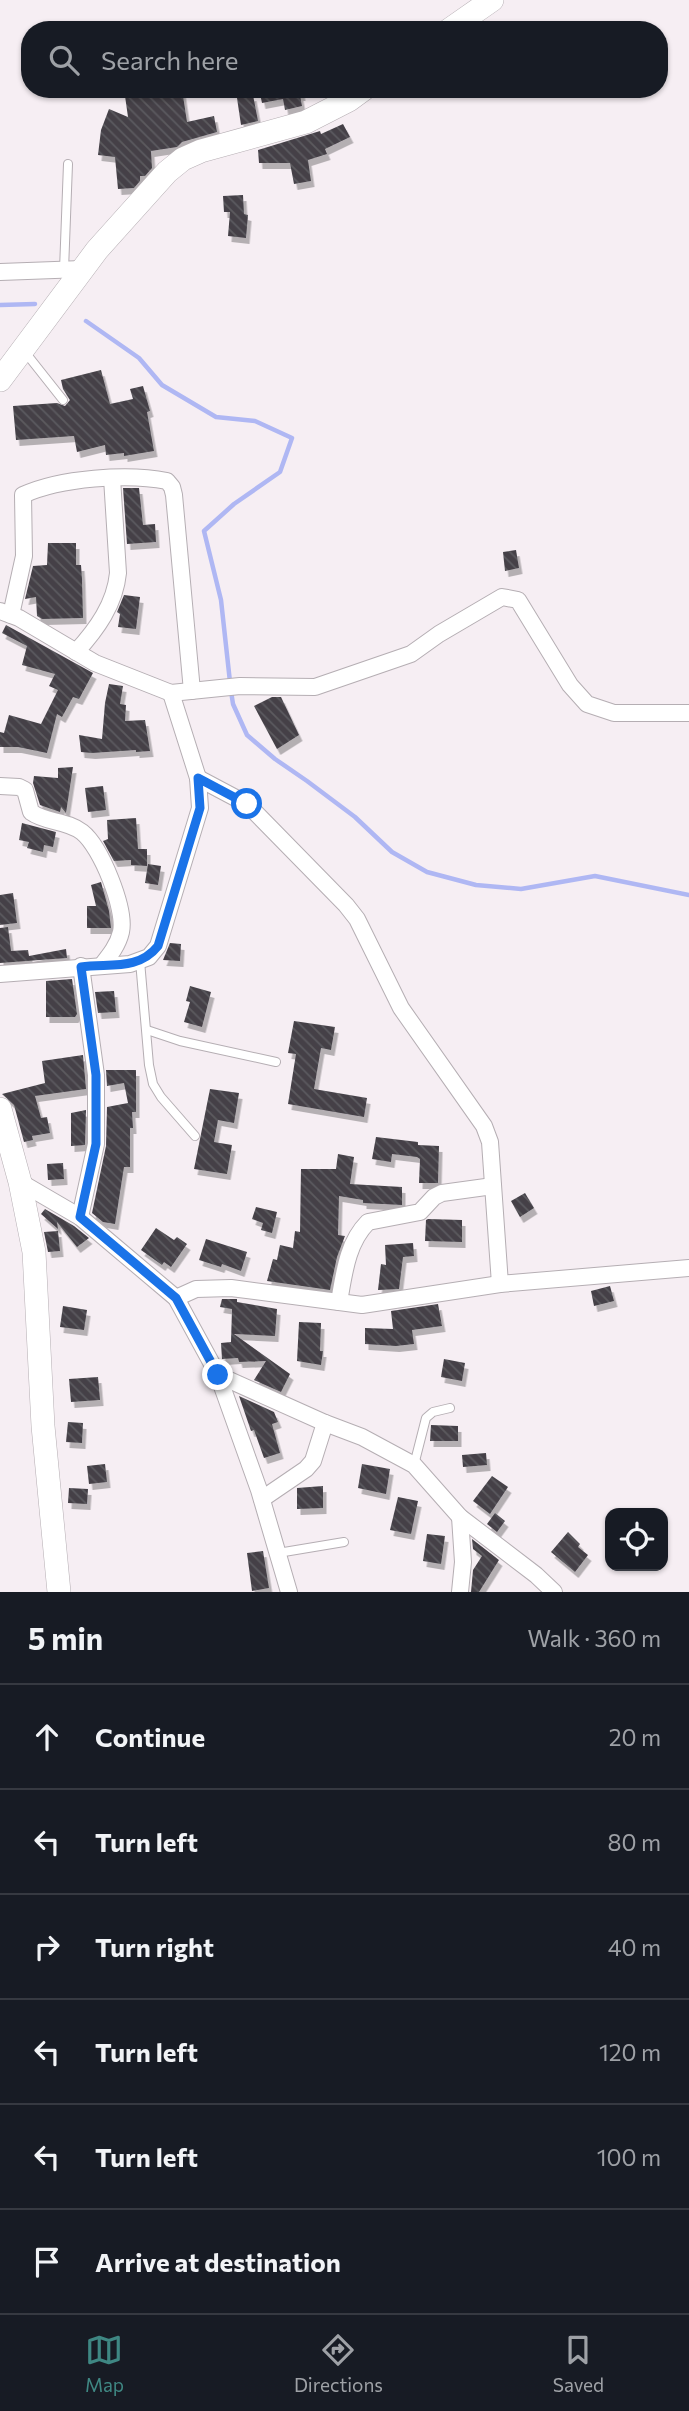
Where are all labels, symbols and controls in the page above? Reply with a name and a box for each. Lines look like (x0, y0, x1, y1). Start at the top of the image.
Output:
search box (21, 21, 668, 98)
icon: search (45, 41, 83, 79)
text: Search here (101, 44, 239, 75)
route start (231, 788, 262, 819)
route end (202, 1359, 233, 1390)
map controls (605, 1508, 668, 1571)
button: locate (605, 1508, 668, 1571)
text: 5 min (28, 1619, 103, 1656)
text: Walk · 360 m (528, 1624, 661, 1652)
icon: ahead (28, 1718, 66, 1756)
text: Continue (95, 1721, 205, 1752)
text: 20 m (609, 1723, 661, 1751)
icon: left (28, 1823, 66, 1861)
text: Turn left (95, 1826, 198, 1857)
text: 80 m (608, 1828, 661, 1856)
icon: right (28, 1928, 66, 1966)
text: Turn right (95, 1931, 214, 1962)
text: 40 m (608, 1933, 661, 1961)
icon: left (28, 2033, 66, 2071)
text: Turn left (95, 2036, 198, 2067)
text: 120 m (599, 2038, 661, 2066)
icon: left (28, 2138, 66, 2176)
text: Turn left (95, 2141, 198, 2172)
text: 100 m (597, 2143, 661, 2171)
icon: arrive (28, 2243, 66, 2281)
text: Arrive at destination (95, 2246, 341, 2277)
tab: Map (85, 2331, 124, 2396)
tab: Directions (294, 2331, 383, 2396)
tab: Saved (553, 2331, 604, 2396)

